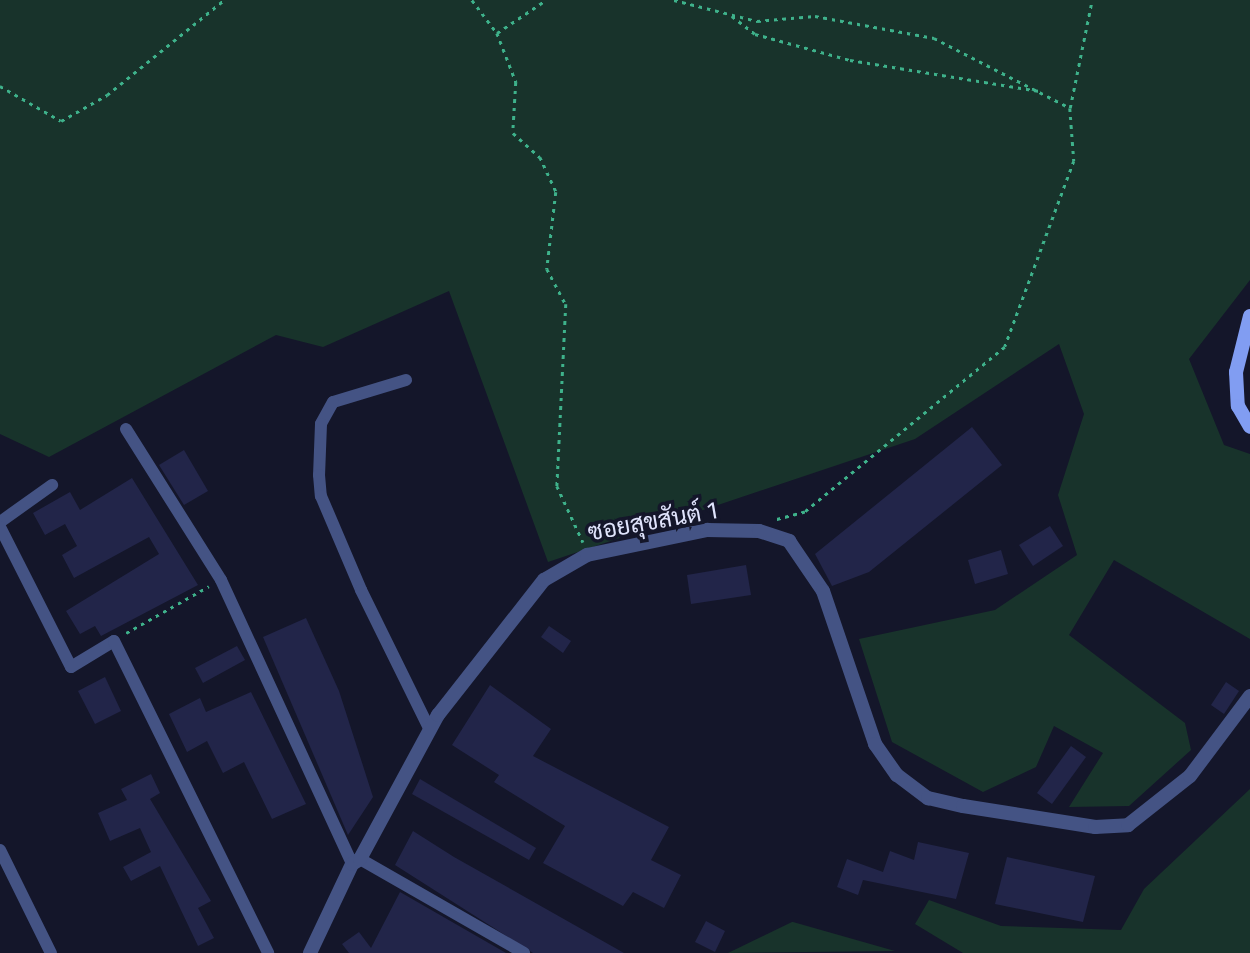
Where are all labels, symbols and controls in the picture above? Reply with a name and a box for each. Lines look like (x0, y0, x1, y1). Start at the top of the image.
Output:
street label: ซอยสุขสันต์ 1 (586, 496, 720, 548)

